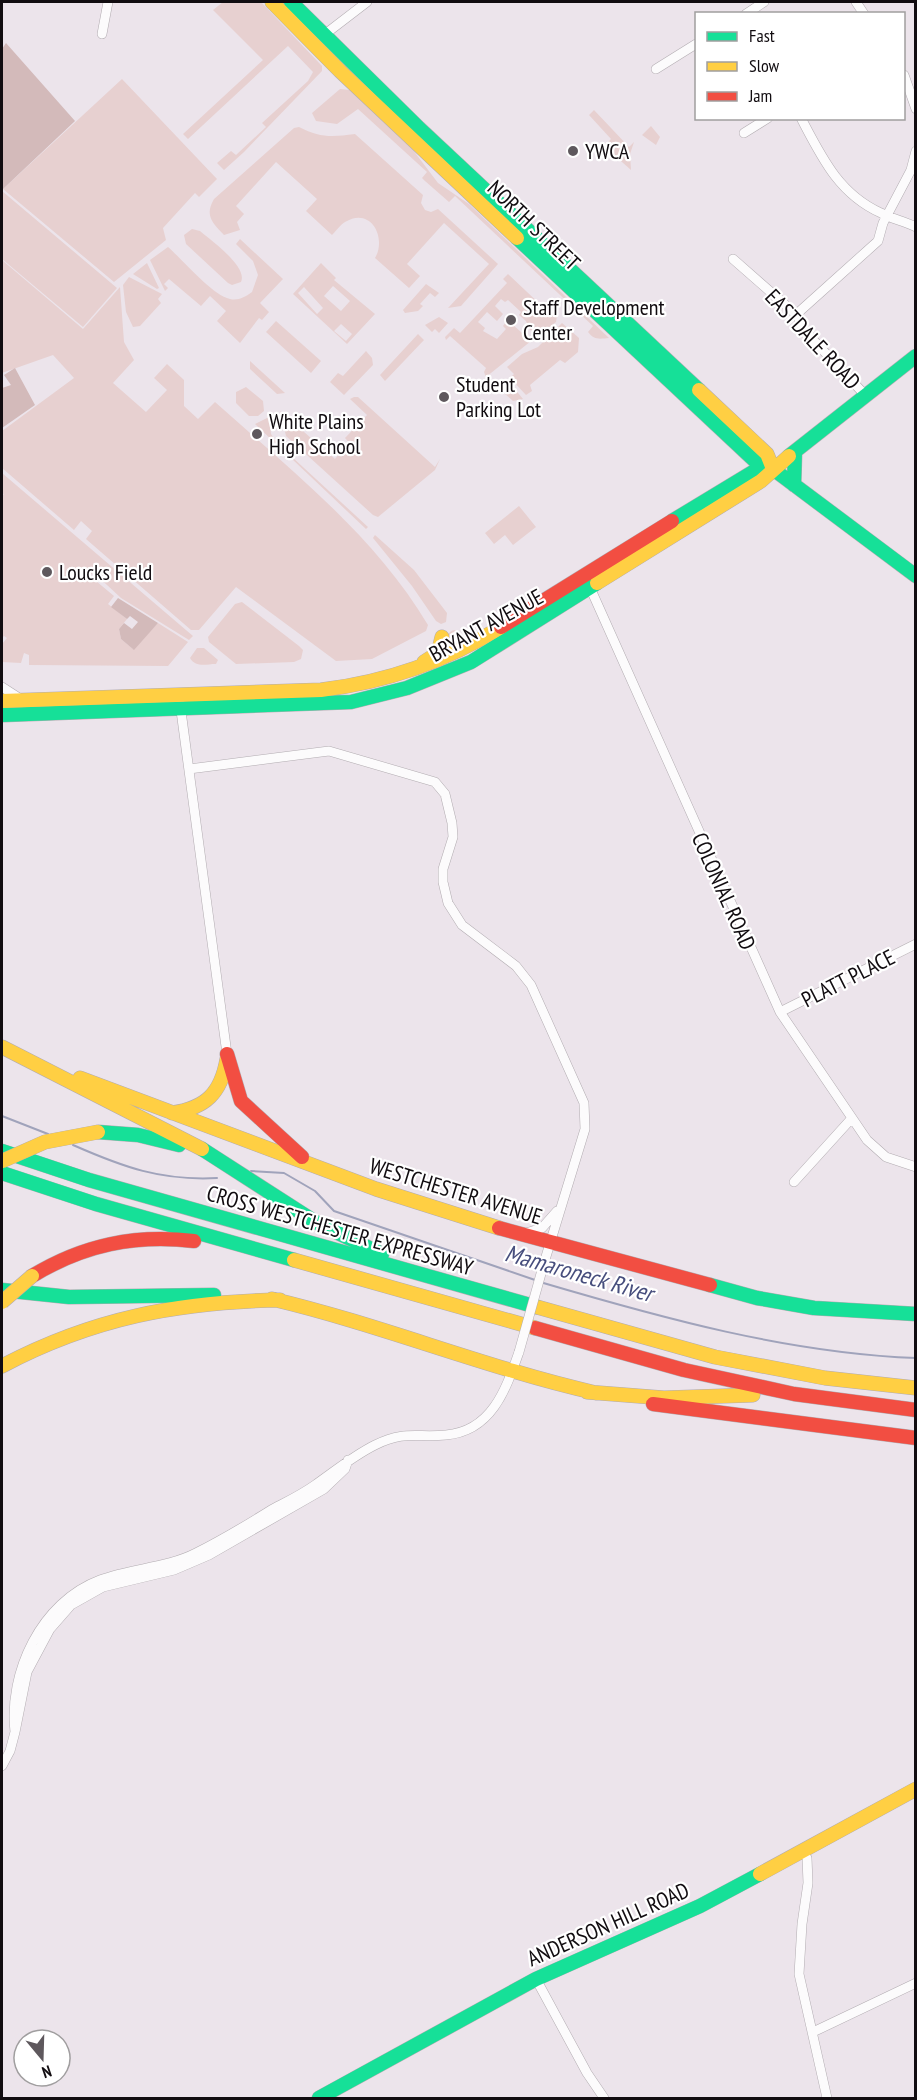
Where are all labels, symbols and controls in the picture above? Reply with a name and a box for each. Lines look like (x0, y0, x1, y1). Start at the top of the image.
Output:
legend (695, 12, 905, 120)
text: Fast (749, 24, 775, 47)
text: Slow (749, 54, 780, 77)
text: Jam (748, 84, 772, 107)
place label: YWCA (585, 137, 630, 165)
marker: YWCA (566, 144, 580, 158)
street label: NORTH STREET (482, 174, 586, 276)
street label: EASTDALE ROAD (759, 283, 867, 395)
place label: Staff Development Center (523, 293, 664, 346)
marker: Staff Development Center (504, 313, 518, 327)
place label: Student Parking Lot (456, 370, 541, 423)
marker: Student Parking Lot (437, 390, 451, 404)
place label: White Plains High School (269, 407, 364, 460)
marker: White Plains High School (250, 427, 264, 441)
place label: Loucks Field (59, 558, 152, 586)
marker: Loucks Field (40, 565, 54, 579)
street label: BRYANT AVENUE (424, 582, 548, 668)
street label: COLONIAL ROAD (686, 828, 762, 954)
street label: PLATT PLACE (797, 943, 899, 1013)
street label: WESTCHESTER AVENUE (366, 1151, 546, 1231)
street label: CROSS WESTCHESTER EXPRESSWAY (204, 1179, 476, 1281)
water label: Mamaroneck River (502, 1237, 660, 1310)
street label: ANDERSON HILL ROAD (523, 1876, 693, 1972)
north arrow (12, 2028, 72, 2088)
text: N (40, 2061, 54, 2083)

